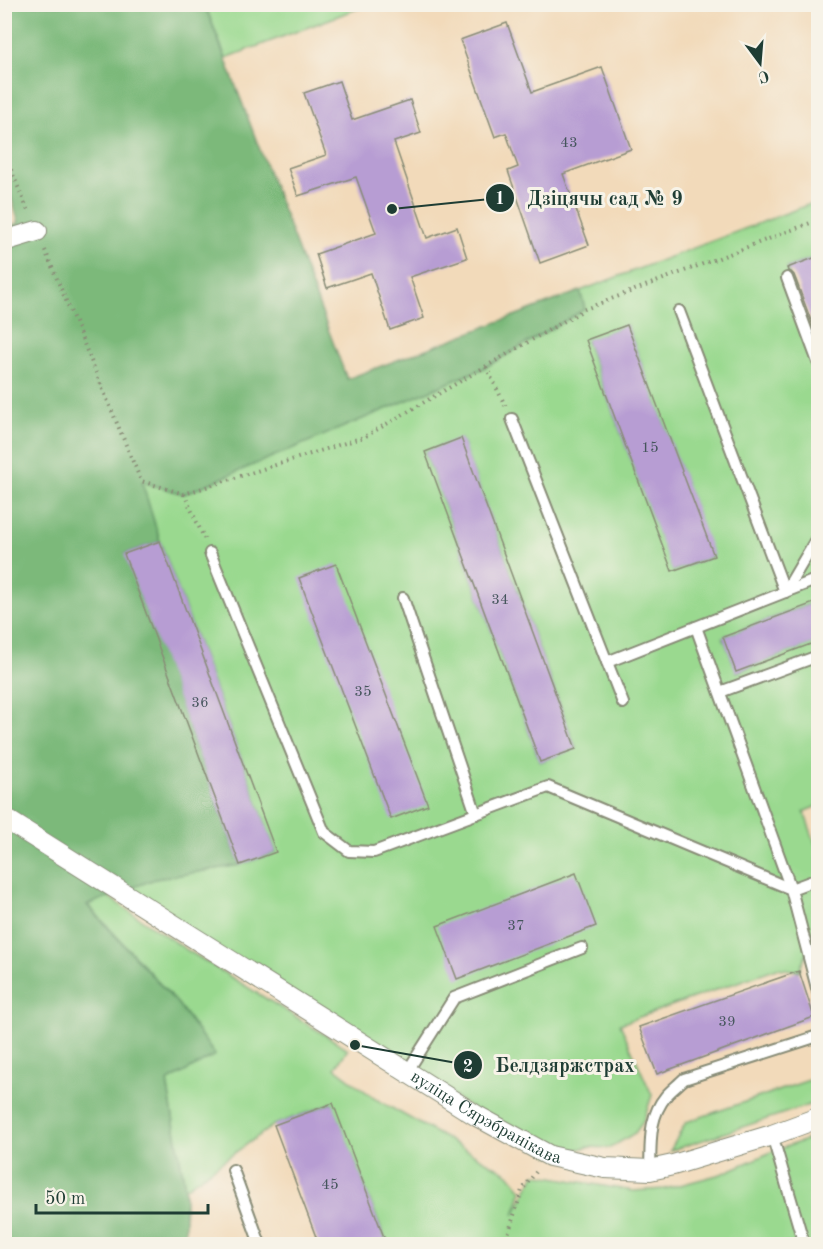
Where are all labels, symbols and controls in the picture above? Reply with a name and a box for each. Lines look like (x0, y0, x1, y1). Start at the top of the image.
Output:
north arrow (730, 33, 790, 93)
text: С (756, 66, 771, 85)
house number: 43 (560, 136, 578, 151)
callout: Дзіцячы сад № 9 (485, 179, 695, 217)
text: 1 (495, 190, 505, 208)
text: Дзіцячы сад № 9 (527, 190, 683, 210)
house number: 15 (641, 441, 659, 456)
house number: 34 (491, 593, 509, 608)
house number: 35 (354, 685, 372, 700)
house number: 36 (191, 696, 209, 711)
house number: 37 (507, 919, 525, 934)
house number: 39 (718, 1015, 736, 1030)
callout: Белдзяржстрах (453, 1046, 646, 1084)
text: Белдзяржстрах (495, 1057, 635, 1077)
text: 2 (463, 1058, 473, 1076)
street label: вуліца Сярэбранікава (407, 1068, 563, 1167)
scale bar (36, 1177, 208, 1215)
house number: 45 (321, 1178, 339, 1193)
text: 50 m (45, 1190, 85, 1208)

